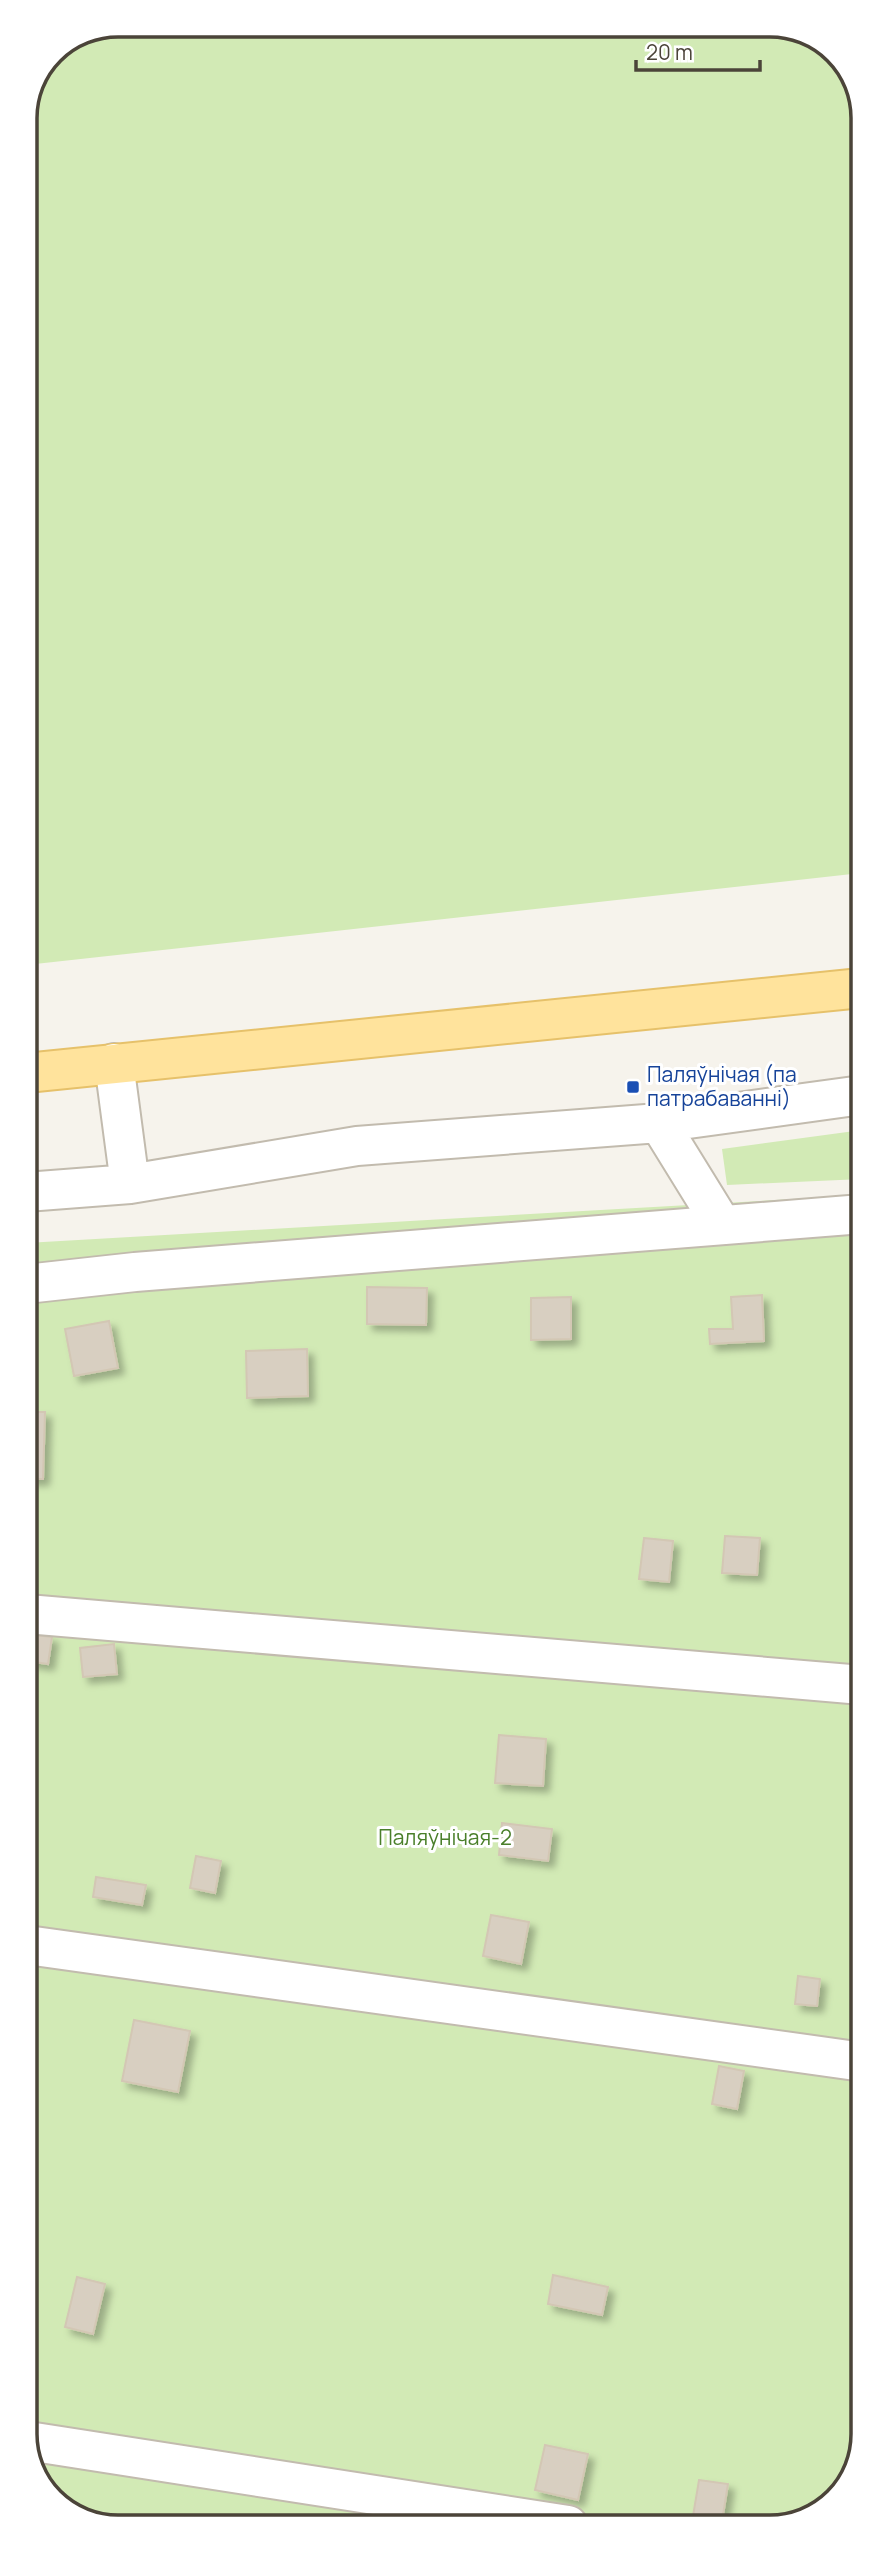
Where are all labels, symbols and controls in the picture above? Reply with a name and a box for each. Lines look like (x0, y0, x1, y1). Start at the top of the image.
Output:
scale bar (636, 28, 760, 72)
text: 20 m (646, 38, 693, 66)
place label: Паляўнічая (па патрабаванні) (647, 1060, 797, 1112)
marker: Паляўнічая (па патрабаванні) (625, 1079, 641, 1095)
park label: Паляўнічая-2 (378, 1823, 512, 1851)

